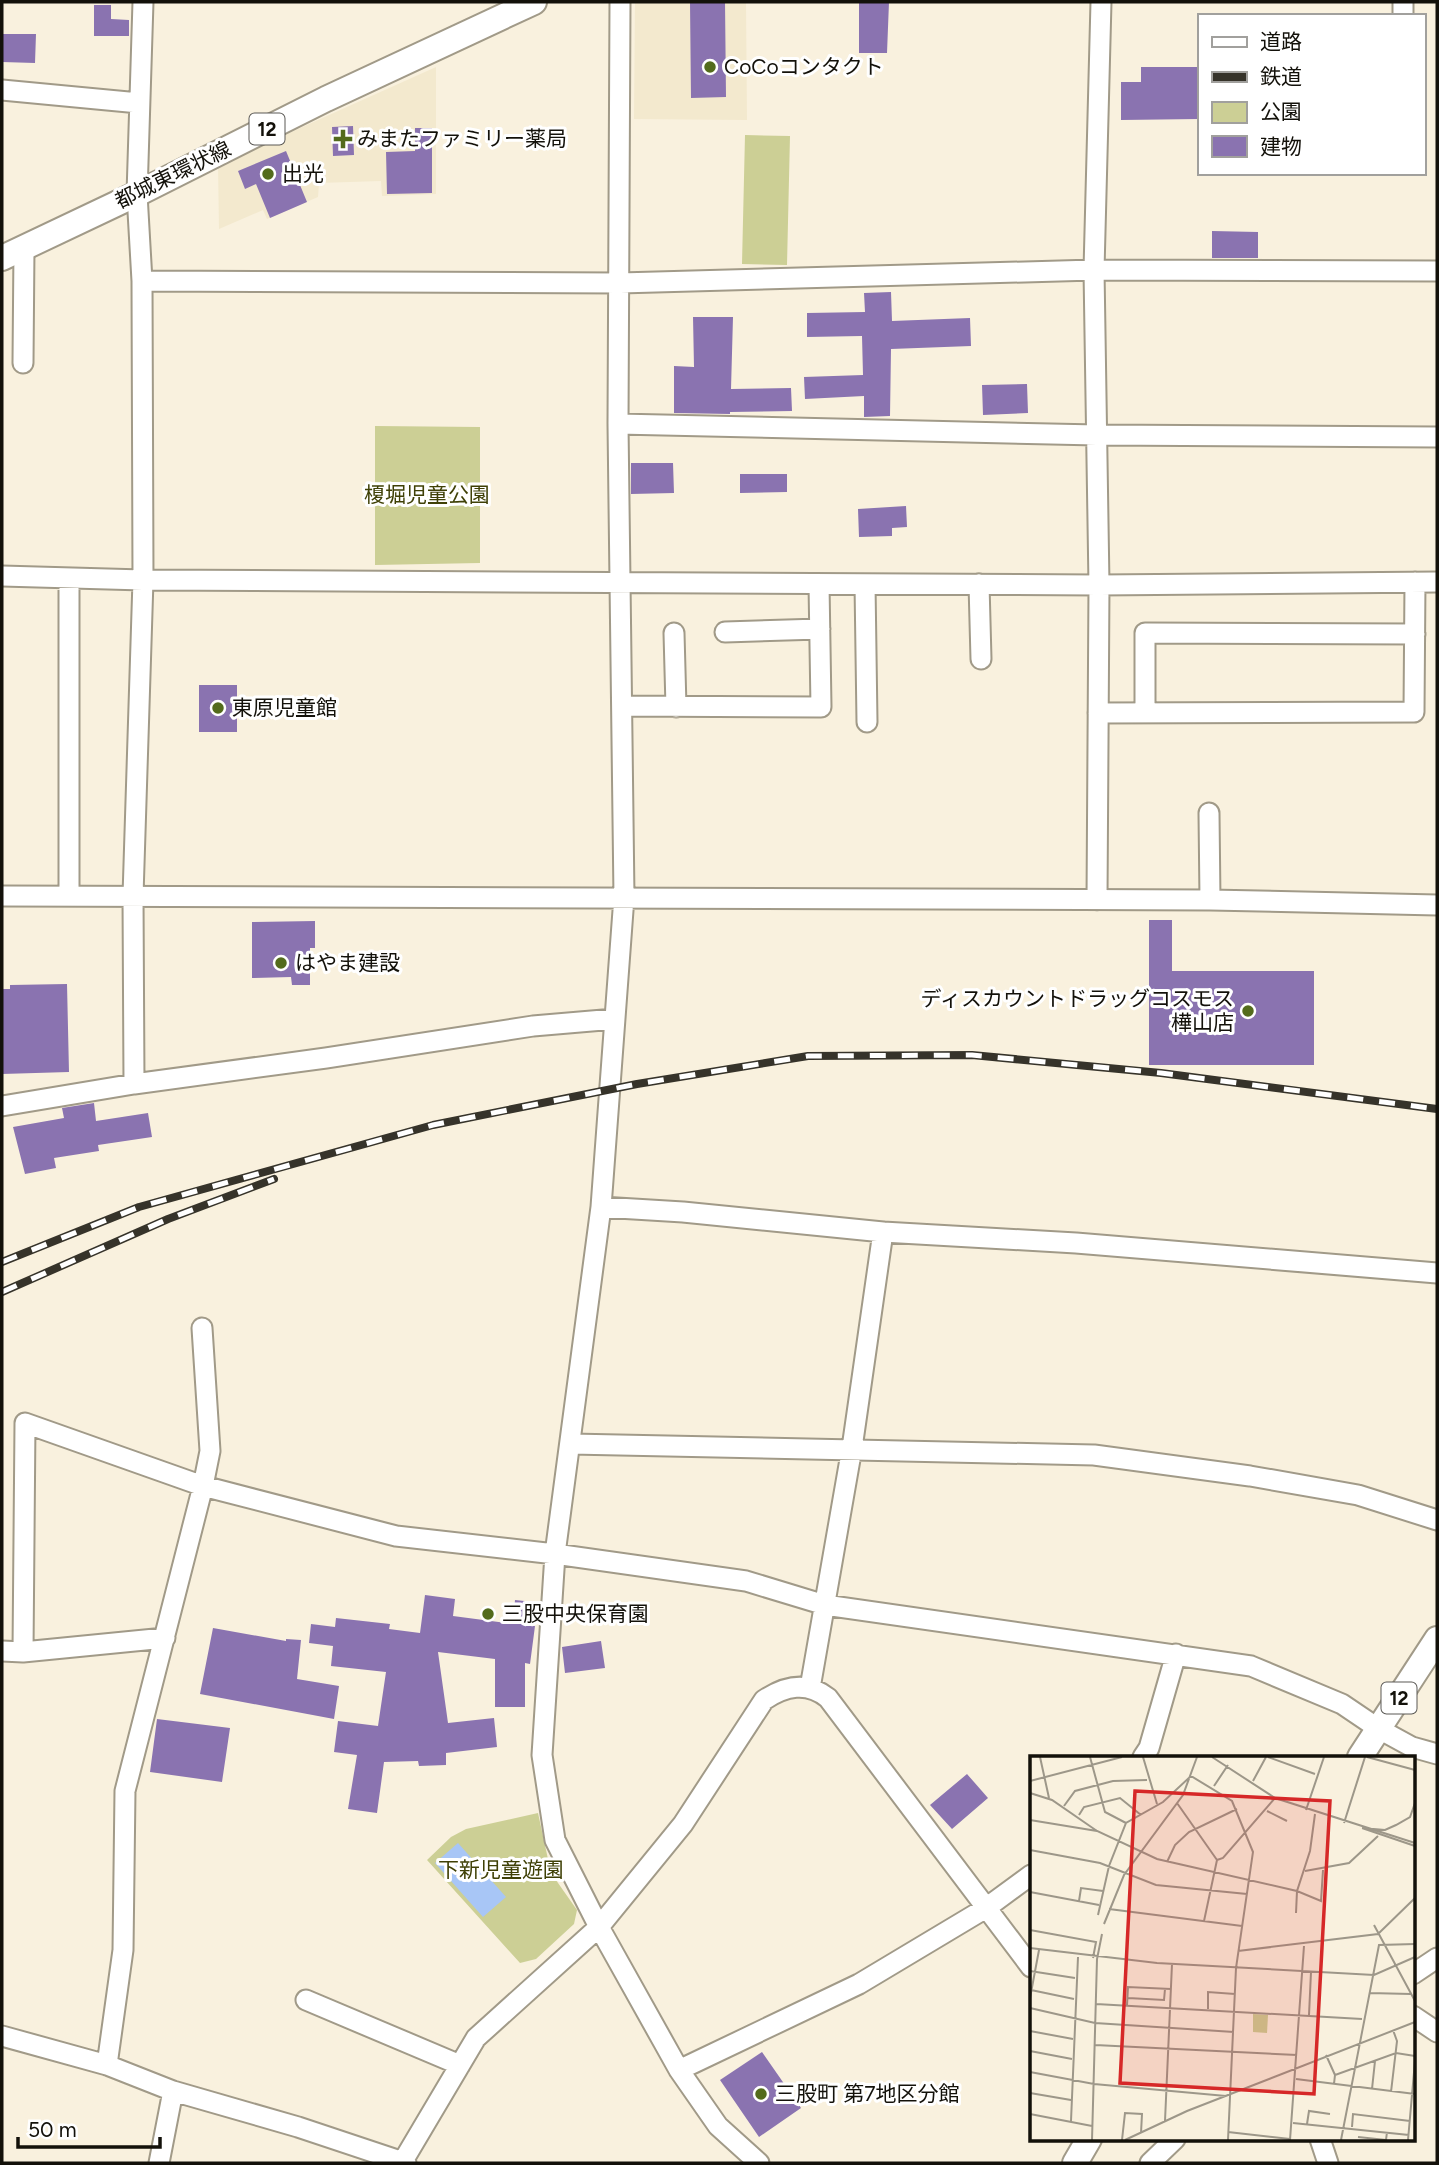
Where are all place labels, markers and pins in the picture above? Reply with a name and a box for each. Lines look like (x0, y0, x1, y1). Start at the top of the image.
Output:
place label: CoCoコンタクト (724, 54, 884, 79)
marker: CoCoコンタクト (702, 59, 718, 75)
place label: みまたファミリー薬局 (357, 126, 567, 151)
marker: みまたファミリー薬局 (335, 131, 351, 147)
place label: 出光 (282, 161, 324, 186)
marker: 出光 (260, 166, 276, 182)
place label: 東原児童館 (232, 695, 337, 720)
marker: 東原児童館 (210, 700, 226, 716)
place label: はやま建設 (295, 950, 400, 975)
marker: はやま建設 (273, 955, 289, 971)
place label: ディスカウントドラッグコスモス 樺山店 (920, 986, 1234, 1035)
marker: ディスカウントドラッグコスモス 樺山店 (1240, 1003, 1256, 1019)
place label: 三股中央保育園 (502, 1601, 649, 1626)
marker: 三股中央保育園 (480, 1606, 496, 1622)
place label: 三股町 第7地区分館 (775, 2081, 959, 2106)
marker: 三股町 第7地区分館 (753, 2086, 769, 2102)

